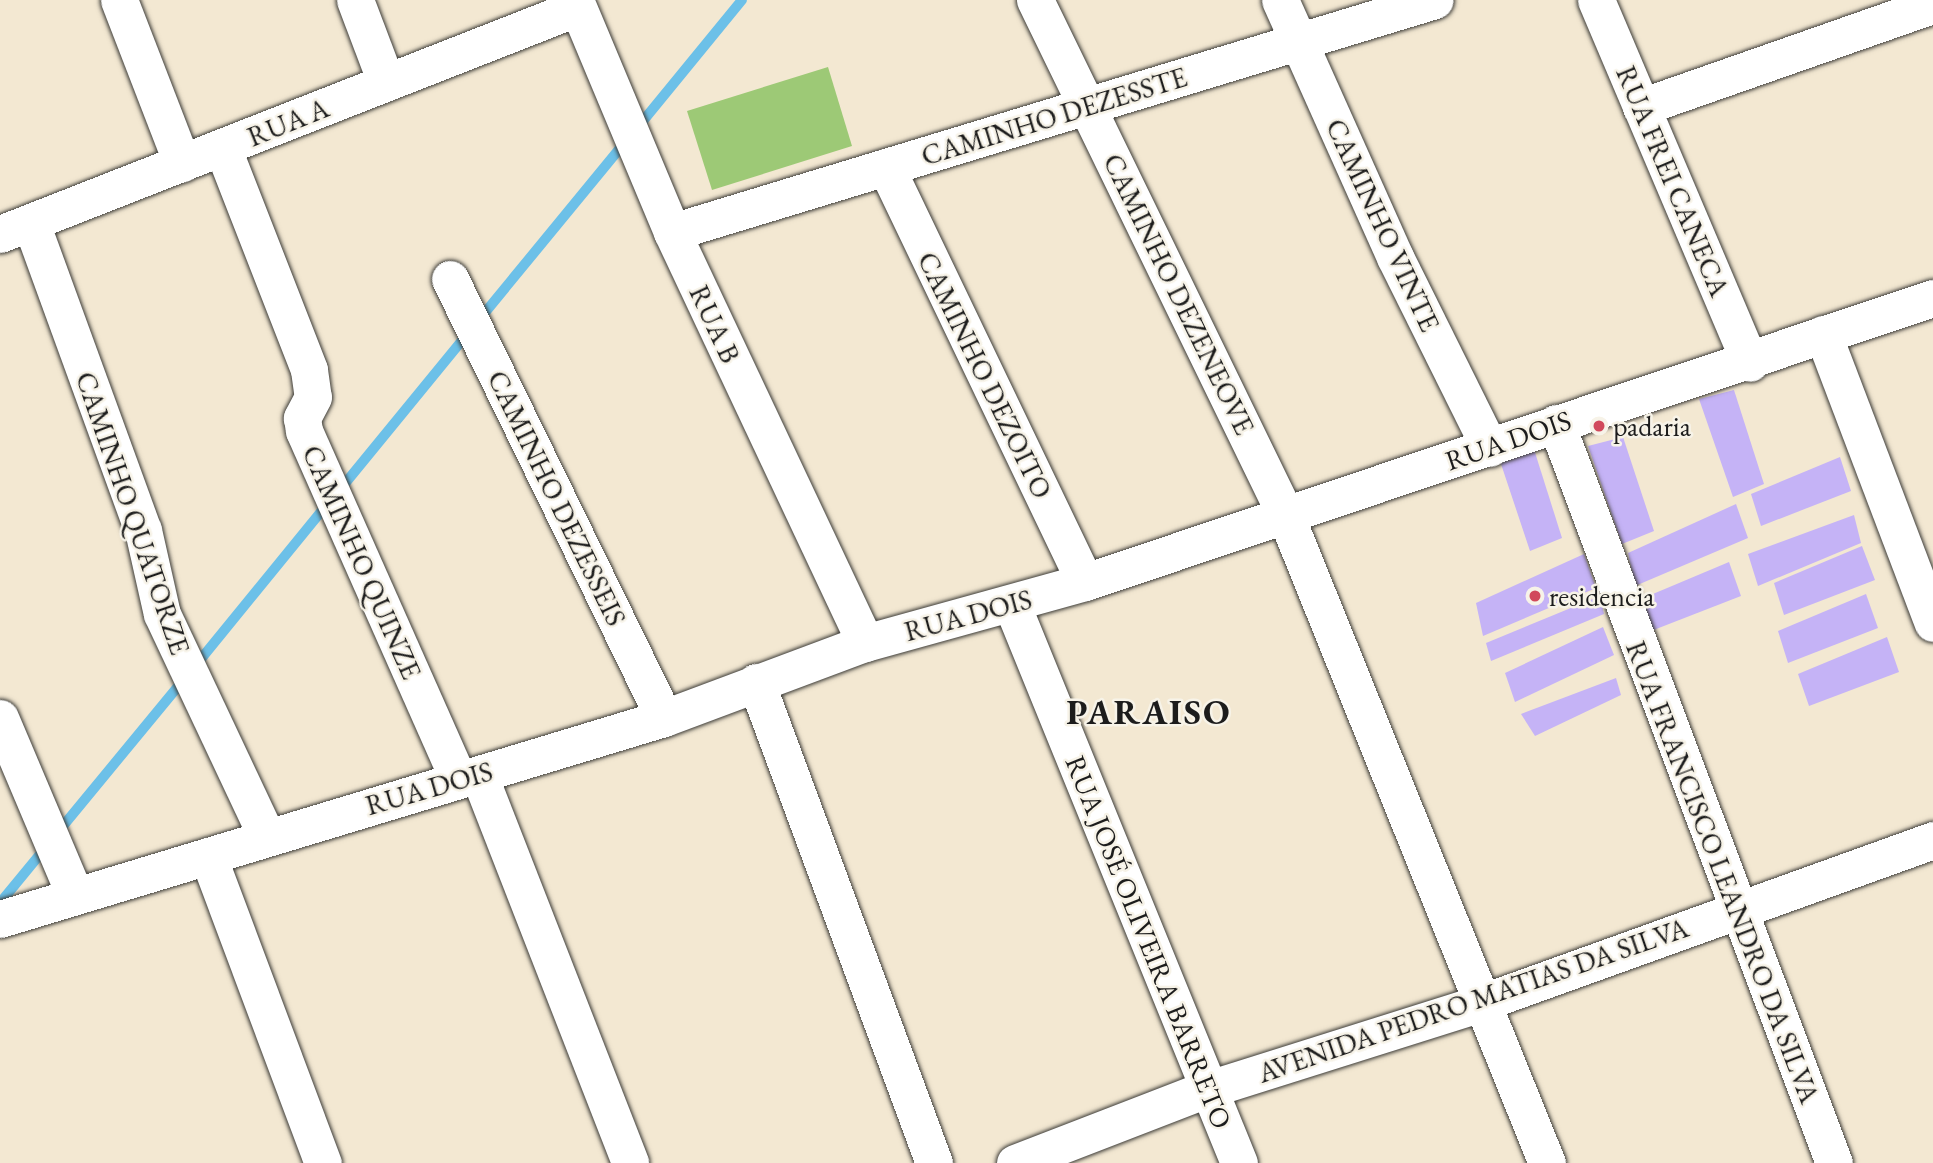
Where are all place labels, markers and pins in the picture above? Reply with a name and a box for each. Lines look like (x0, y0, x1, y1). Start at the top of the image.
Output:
place label: padaria (1613, 409, 1691, 443)
marker: padaria (1591, 418, 1607, 434)
place label: residencia (1549, 579, 1654, 613)
marker: residencia (1527, 588, 1543, 604)

